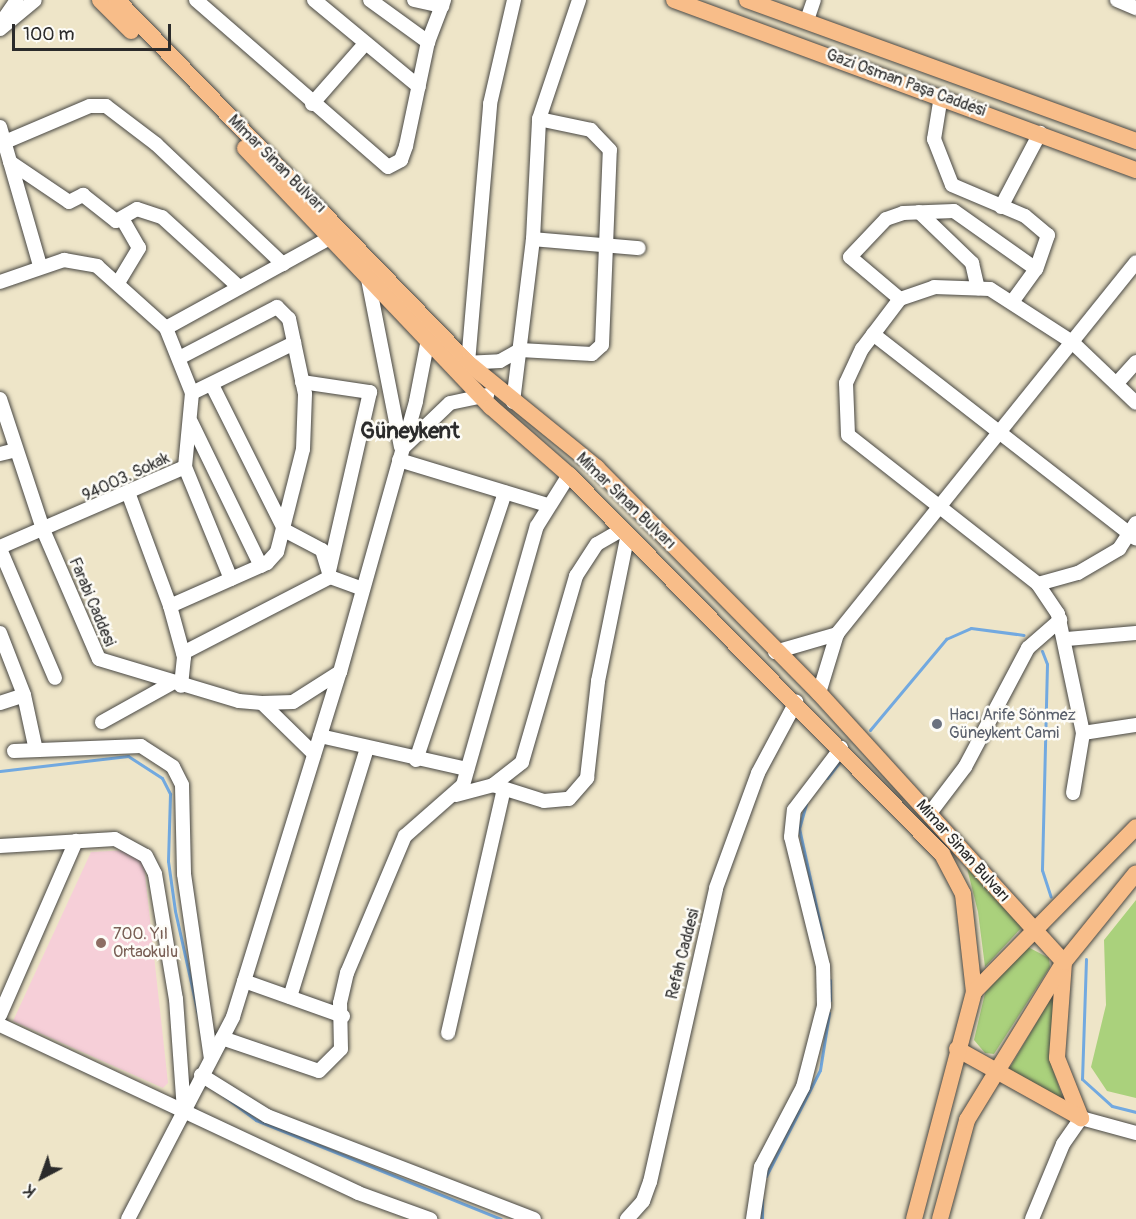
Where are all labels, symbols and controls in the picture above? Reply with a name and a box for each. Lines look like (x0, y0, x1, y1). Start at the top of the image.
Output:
scale bar (15, 12, 174, 50)
text: 100 m (23, 23, 75, 46)
street label: Gazi Osman Paşa Caddesi (824, 45, 988, 121)
street label: Mimar Sinan Bulvarı (224, 111, 330, 217)
district label: Güneykent (360, 419, 460, 445)
street label: 94003. Sokak (79, 448, 173, 506)
street label: Mimar Sinan Bulvarı (572, 449, 680, 553)
street label: Farabi Caddesi (65, 555, 119, 649)
place label: Hacı Arife Sönmez Güneykent Cami (949, 705, 1076, 743)
marker: Hacı Arife Sönmez Güneykent Cami (930, 717, 944, 731)
street label: Mimar Sinan Bulvarı (912, 796, 1014, 906)
street label: Refah Caddesi (663, 907, 703, 1001)
place label: 700. Yıl Ortaokulu (113, 924, 178, 962)
marker: 700. Yıl Ortaokulu (94, 936, 108, 950)
north arrow (12, 1147, 72, 1207)
text: K (20, 1180, 40, 1201)

